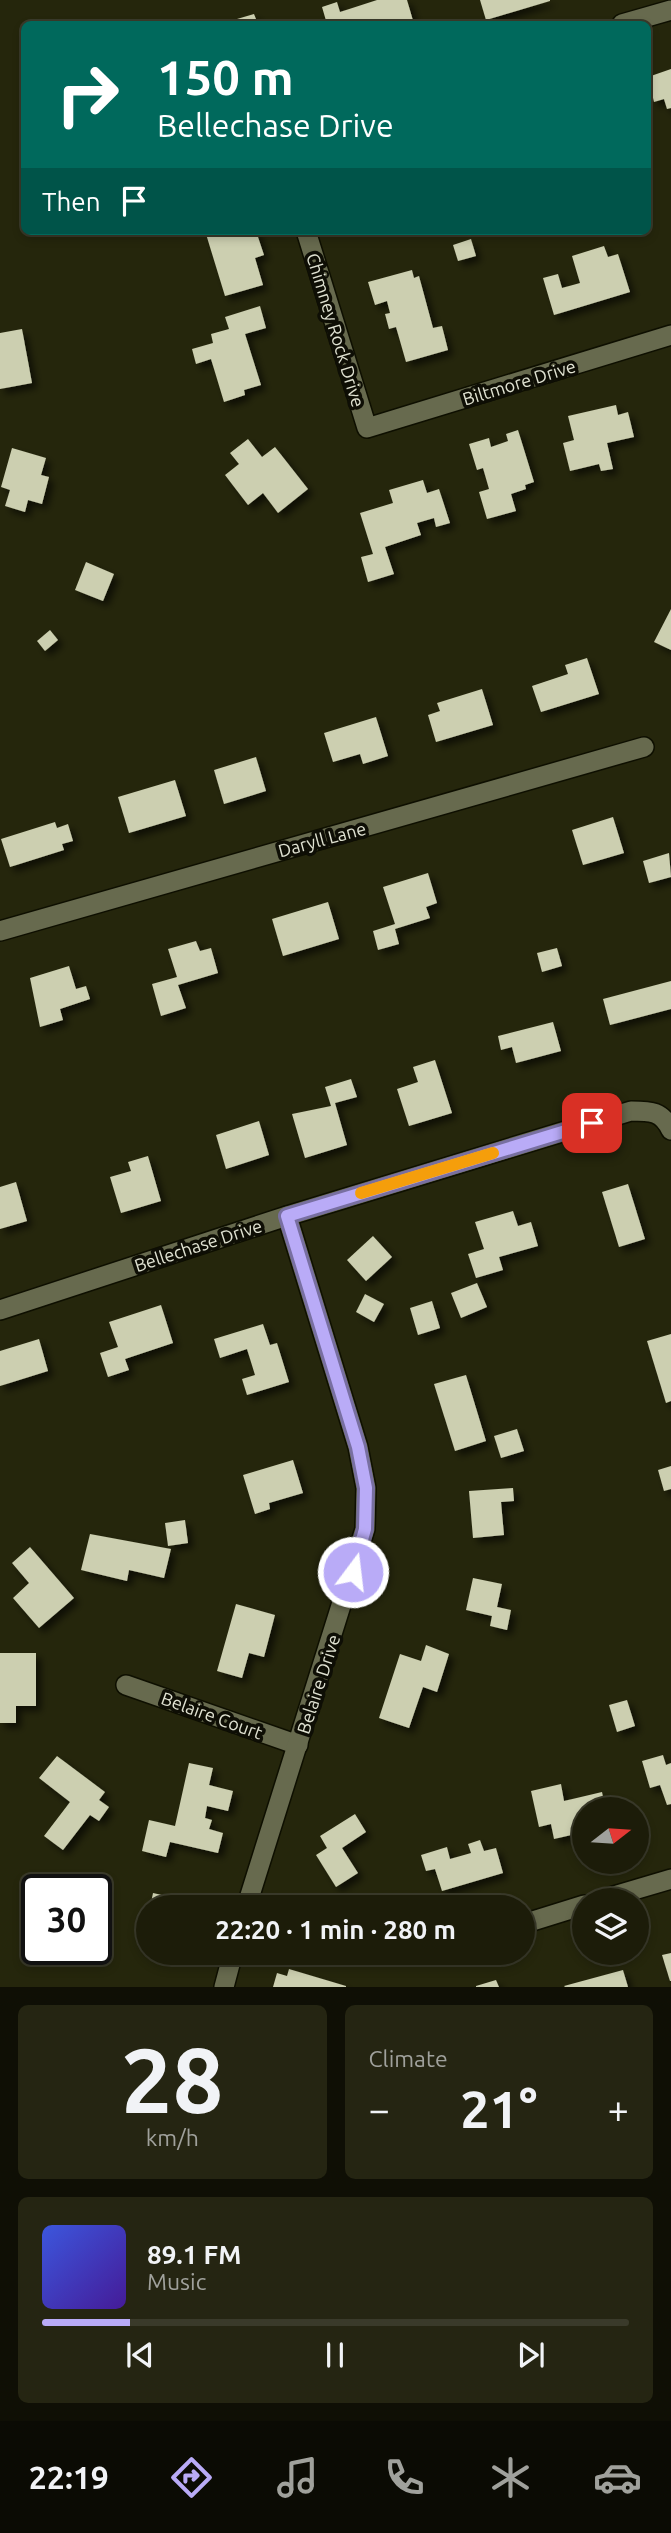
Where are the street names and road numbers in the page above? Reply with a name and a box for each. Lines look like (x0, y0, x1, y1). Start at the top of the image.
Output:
street label: Chimney Rock Drive (303, 251, 369, 409)
street label: Biltmore Drive (460, 355, 578, 409)
street label: Daryll Lane (276, 818, 368, 860)
street label: Bellechase Drive (132, 1215, 264, 1275)
street label: Belaire Drive (293, 1632, 343, 1736)
street label: Belaire Court (159, 1687, 265, 1743)

